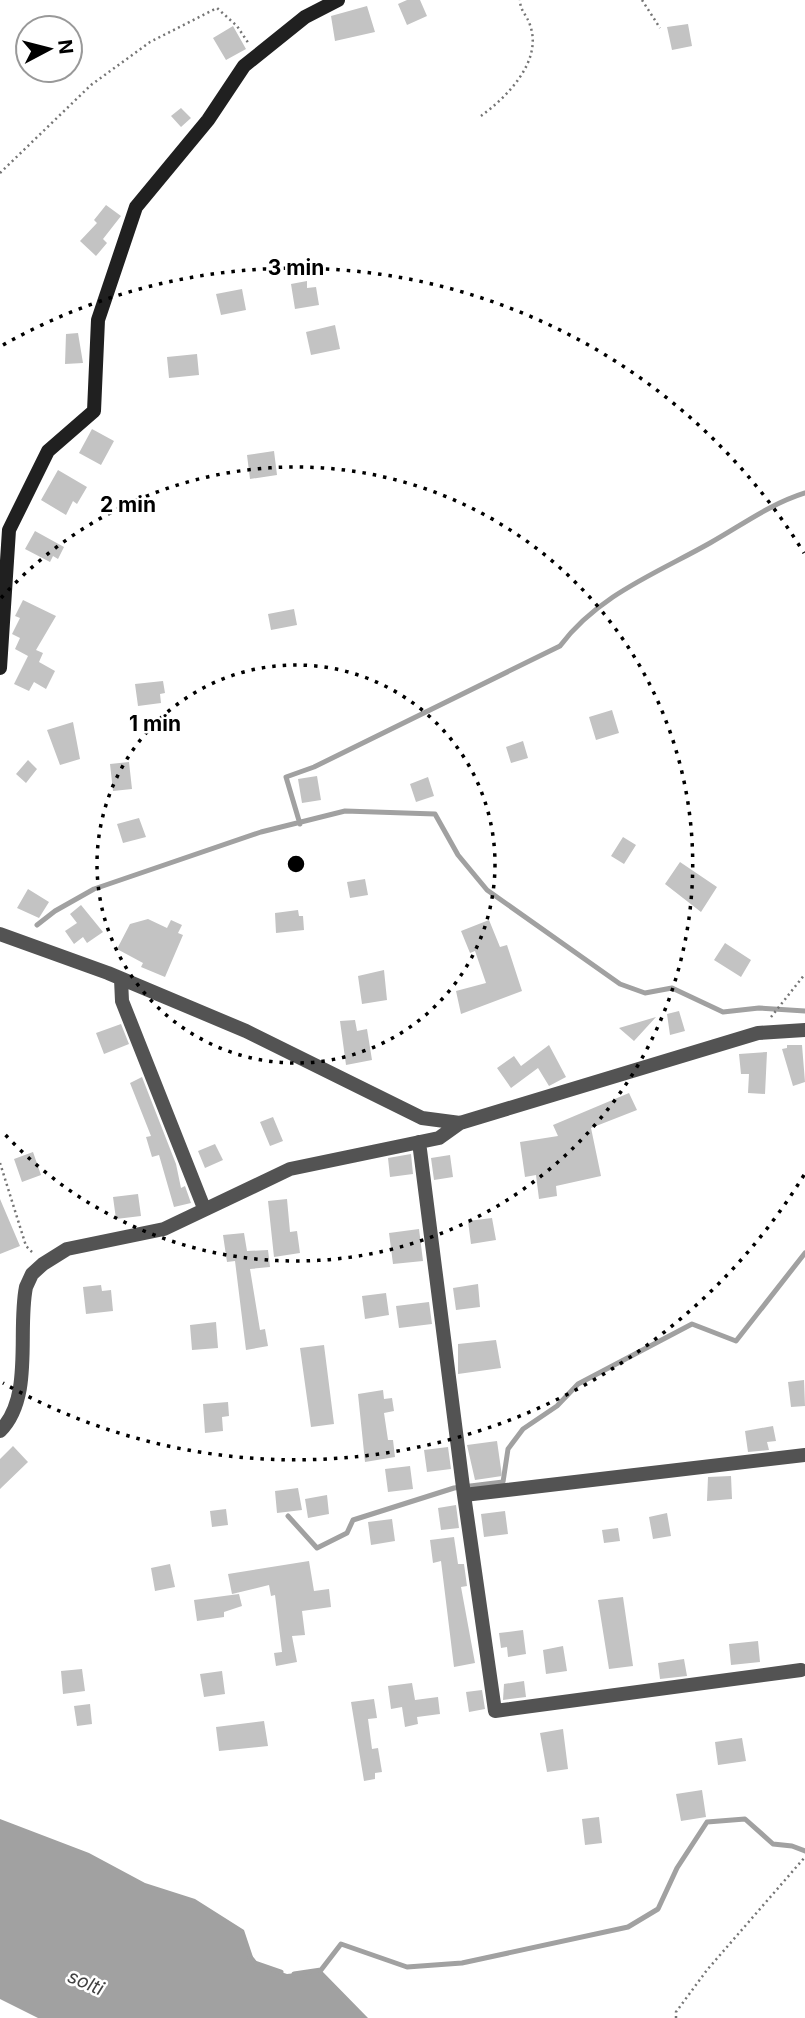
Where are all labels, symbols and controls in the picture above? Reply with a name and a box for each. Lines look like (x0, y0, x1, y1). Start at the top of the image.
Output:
north arrow (14, 14, 84, 84)
text: N (53, 38, 78, 56)
text: 3 min (268, 255, 324, 280)
text: 2 min (100, 492, 156, 517)
text: 1 min (129, 711, 181, 736)
centre of rings (284, 852, 308, 876)
water label: solti (64, 1965, 108, 2000)

